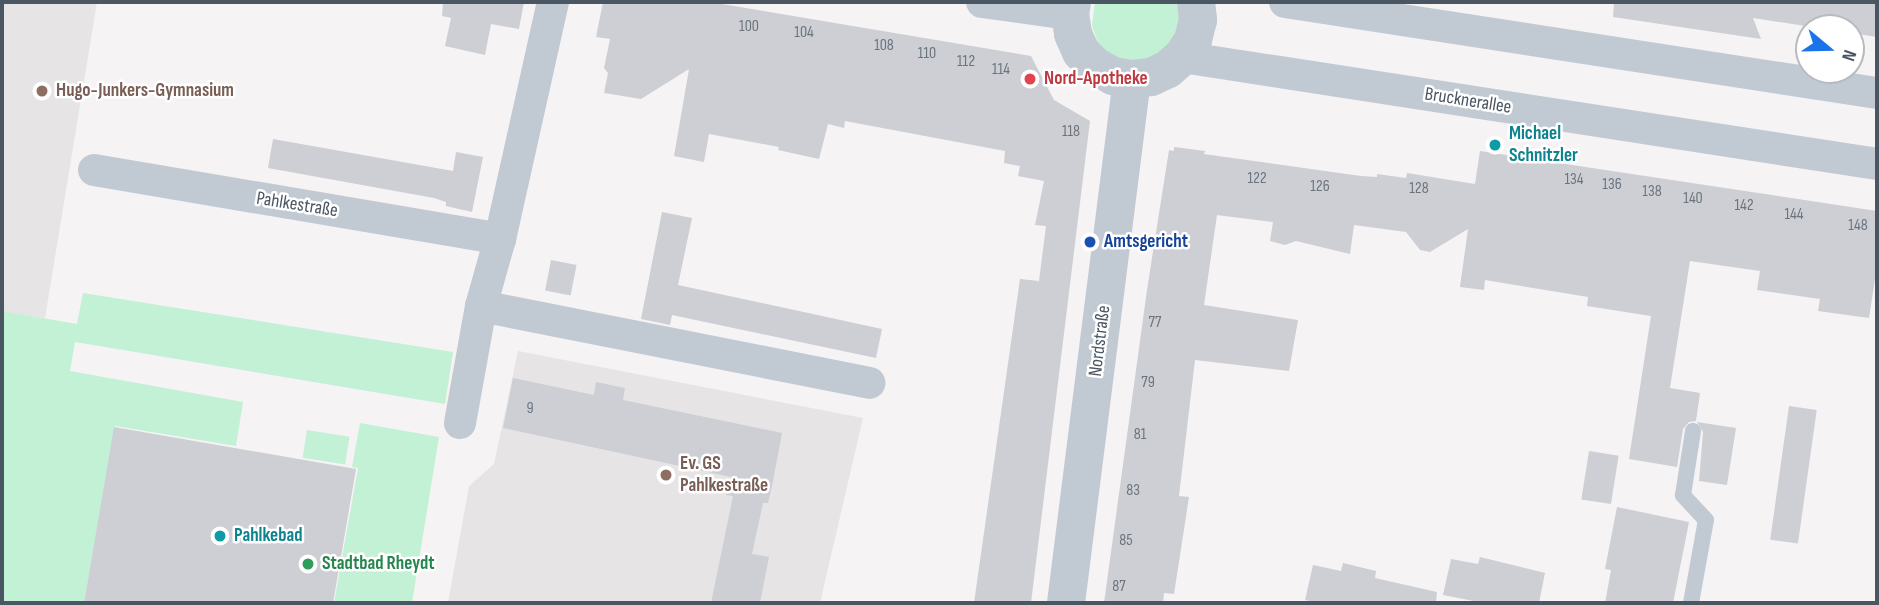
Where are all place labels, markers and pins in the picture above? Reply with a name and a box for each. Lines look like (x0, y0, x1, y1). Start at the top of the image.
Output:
place label: Nord-Apotheke (1044, 68, 1148, 90)
marker: Nord-Apotheke (1022, 71, 1038, 87)
place label: Hugo-Junkers-Gymnasium (56, 80, 234, 102)
marker: Hugo-Junkers-Gymnasium (34, 83, 50, 99)
place label: Michael Schnitzler (1509, 123, 1578, 167)
marker: Michael Schnitzler (1487, 137, 1503, 153)
place label: Amtsgericht (1104, 231, 1188, 253)
marker: Amtsgericht (1082, 234, 1098, 250)
place label: Ev. GS Pahlkestraße (680, 453, 768, 497)
marker: Ev. GS Pahlkestraße (658, 467, 674, 483)
place label: Pahlkebad (234, 525, 303, 547)
marker: Pahlkebad (212, 528, 228, 544)
place label: Stadtbad Rheydt (322, 553, 434, 575)
marker: Stadtbad Rheydt (300, 556, 316, 572)

